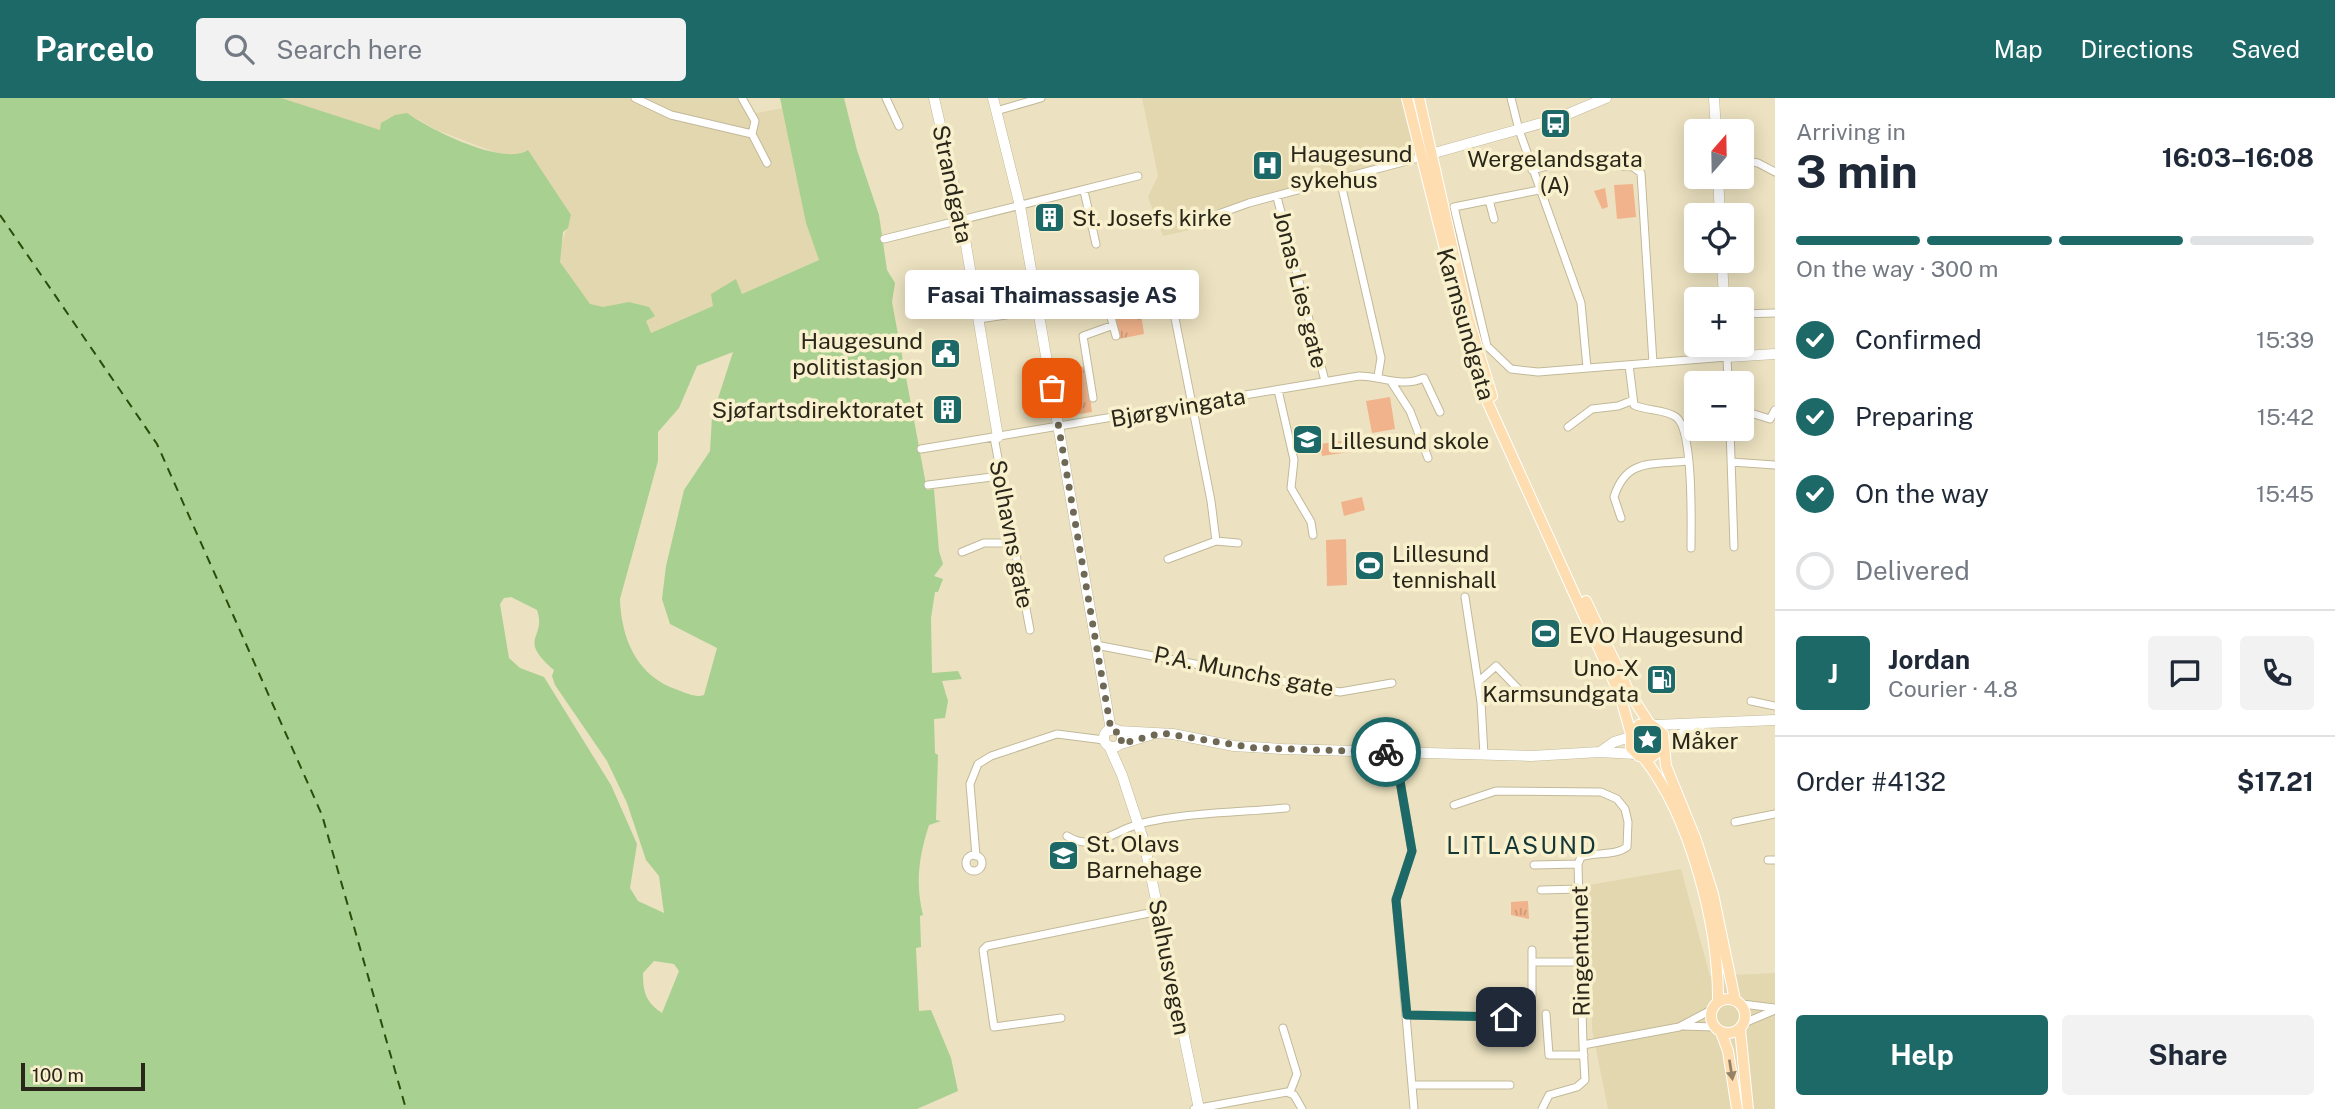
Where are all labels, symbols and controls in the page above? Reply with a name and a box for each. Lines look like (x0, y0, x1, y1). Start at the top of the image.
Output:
search box (196, 18, 686, 81)
text: Parcelo (35, 30, 154, 68)
icon: search (220, 30, 258, 68)
text: Search here (276, 34, 422, 65)
text: Map (1994, 35, 2043, 63)
text: Directions (2081, 35, 2193, 63)
text: Saved (2231, 35, 2300, 63)
bus stop icon: Wergelandsgata (A) (1538, 107, 1572, 141)
text: Arriving in (1796, 118, 1906, 145)
north arrow (1684, 119, 1754, 189)
map controls (1684, 119, 1754, 441)
street label: Strandgata (927, 123, 979, 245)
place label: Haugesund sykehus (1290, 140, 1413, 193)
text: 16:03–16:08 (2162, 142, 2314, 173)
text: 3 min (1796, 144, 1918, 198)
place label: Wergelandsgata (A) (1467, 145, 1643, 198)
hospital icon: Haugesund sykehus (1250, 149, 1284, 183)
building icon: St. Josefs kirke (1032, 200, 1066, 234)
button: locate (1684, 203, 1754, 273)
place label: St. Josefs kirke (1072, 204, 1232, 231)
street label: Jonas Lies gate (1268, 207, 1334, 371)
street label: Karmsundgata (1431, 245, 1501, 403)
text: On the way · 300 m (1796, 255, 1998, 282)
callout: Fasai Thaimassasje AS (905, 269, 1199, 318)
text: Fasai Thaimassasje AS (927, 281, 1177, 308)
button: + (1684, 287, 1754, 357)
icon: check (1796, 321, 1834, 359)
text: Confirmed (1855, 324, 1982, 355)
text: 15:39 (2256, 326, 2314, 353)
place label: Haugesund politistasjon (792, 327, 923, 380)
public building icon: Haugesund politistasjon (929, 336, 963, 370)
pin (1022, 358, 1082, 418)
icon: bag (1033, 369, 1071, 407)
button: − (1684, 371, 1754, 441)
street label: Bjørgvingata (1108, 382, 1248, 432)
building icon: Sjøfartsdirektoratet (930, 392, 964, 426)
place label: Sjøfartsdirektoratet (712, 396, 924, 423)
icon: check (1796, 398, 1834, 436)
text: Preparing (1855, 401, 1974, 432)
text: 15:42 (2257, 403, 2314, 430)
school or university icon: Lillesund skole (1290, 423, 1324, 457)
place label: Lillesund skole (1330, 427, 1489, 454)
street label: Solhavns gate (984, 458, 1040, 610)
icon: check (1796, 475, 1834, 513)
text: On the way (1855, 478, 1989, 509)
text: 15:45 (2256, 480, 2314, 507)
place label: Lillesund tennishall (1392, 540, 1497, 593)
sports icon: Lillesund tennishall (1352, 549, 1386, 583)
text: Delivered (1855, 555, 1970, 586)
sports icon: EVO Haugesund (1529, 617, 1563, 651)
place label: EVO Haugesund (1569, 621, 1744, 648)
button: chat (2148, 636, 2222, 710)
button: phone (2240, 636, 2314, 710)
street label: P.A. Munchs gate (1152, 640, 1336, 702)
text: Jordan (1888, 644, 1970, 675)
place label: Uno-X Karmsundgata (1482, 654, 1639, 707)
text: J (1828, 658, 1838, 689)
fuel station icon: Uno-X Karmsundgata (1645, 663, 1679, 697)
text: Courier · 4.8 (1888, 675, 2018, 702)
courier (1351, 717, 1421, 787)
place icon: Måker (1631, 723, 1665, 757)
place label: Måker (1671, 727, 1738, 754)
icon: bike (1367, 733, 1405, 771)
text: Order #4132 (1796, 766, 1946, 797)
text: $17.21 (2237, 766, 2314, 797)
place label: St. Olavs Barnehage (1086, 830, 1202, 883)
district label: LITLASUND (1446, 831, 1598, 859)
school or university icon: St. Olavs Barnehage (1046, 839, 1080, 873)
street label: Ringentunet (1565, 885, 1595, 1017)
street label: Salhusvegen (1144, 897, 1196, 1037)
pin (1476, 987, 1536, 1047)
icon: home (1487, 998, 1525, 1036)
button: Help (1796, 1015, 2048, 1095)
button: Share (2062, 1015, 2314, 1095)
one-way arrow (1726, 1059, 1737, 1081)
scale bar (21, 1060, 145, 1092)
text: 100 m (32, 1064, 84, 1086)

